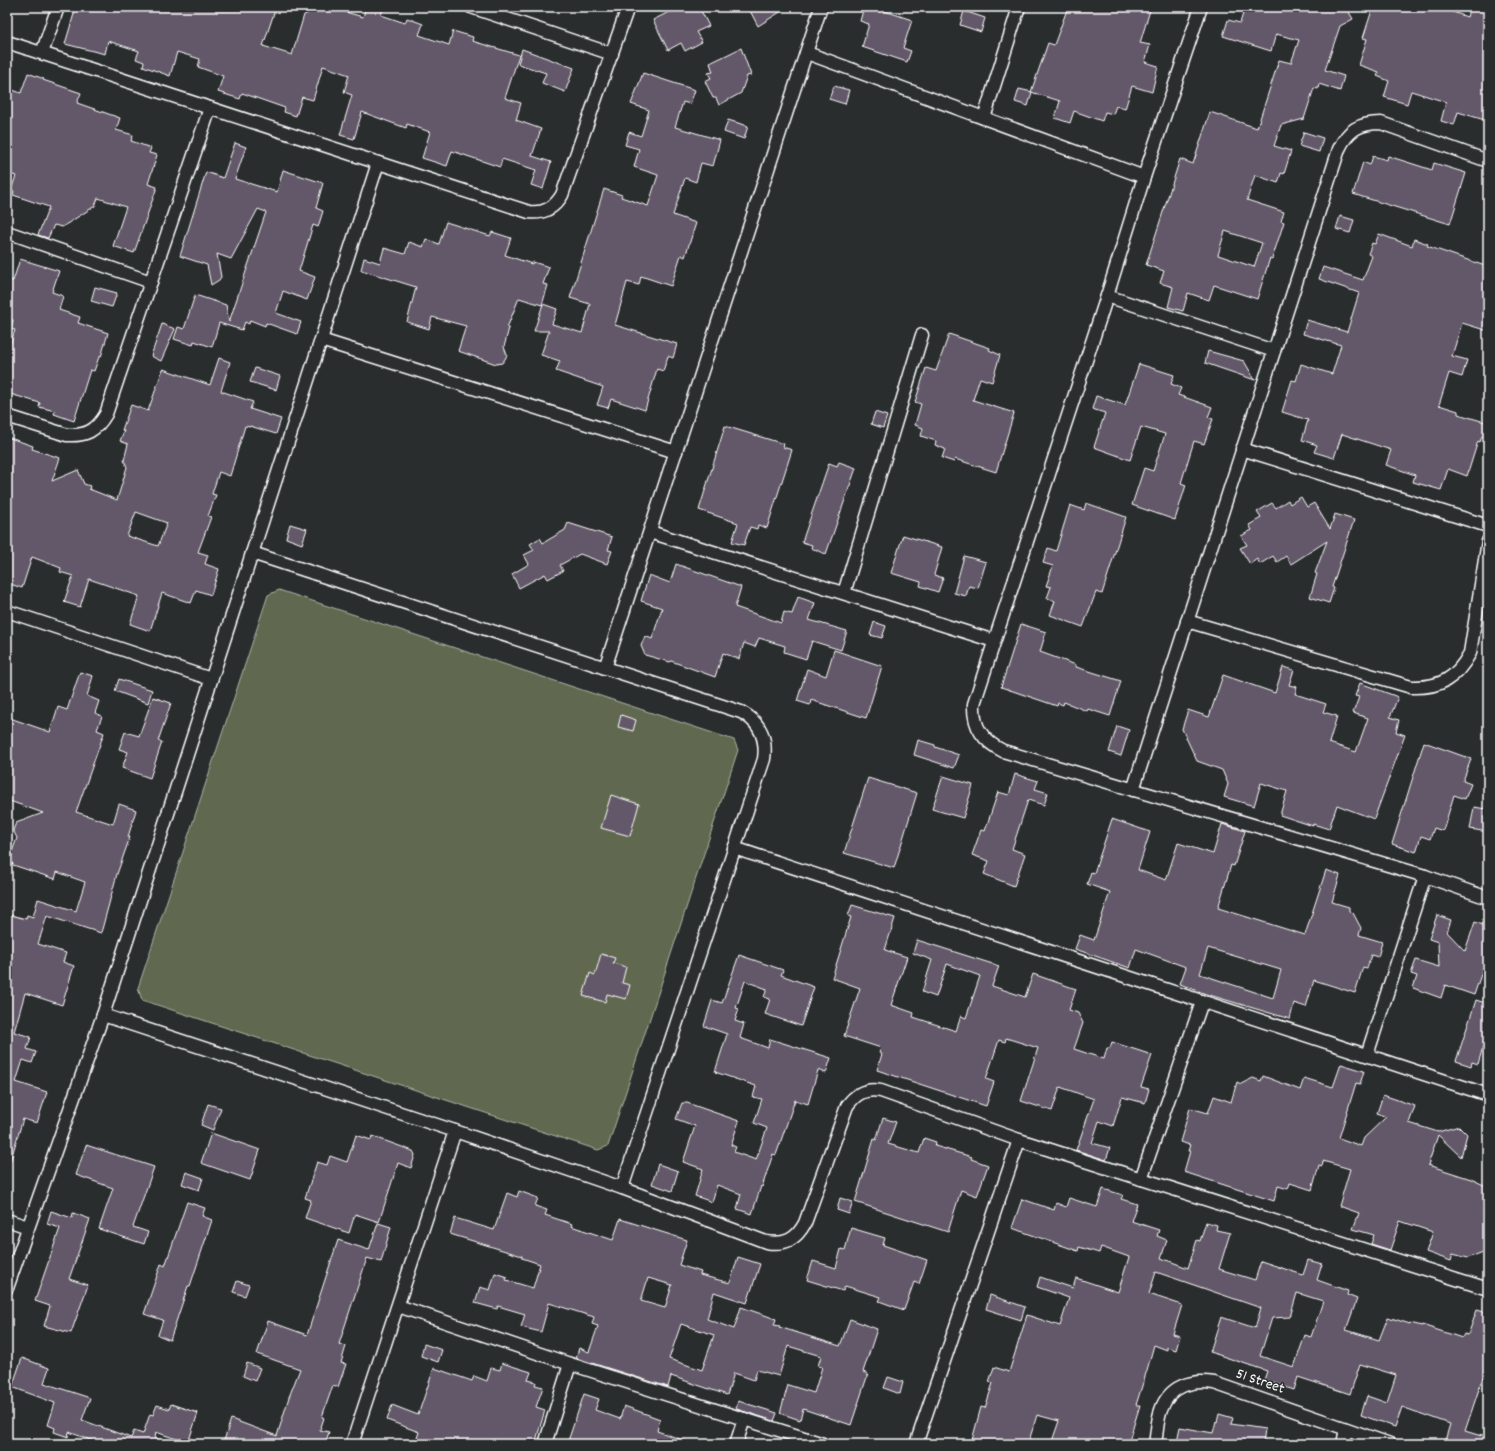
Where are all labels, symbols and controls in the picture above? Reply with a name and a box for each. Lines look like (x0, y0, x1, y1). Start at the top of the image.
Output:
street label: 51 Street (1233, 1363, 1288, 1401)

